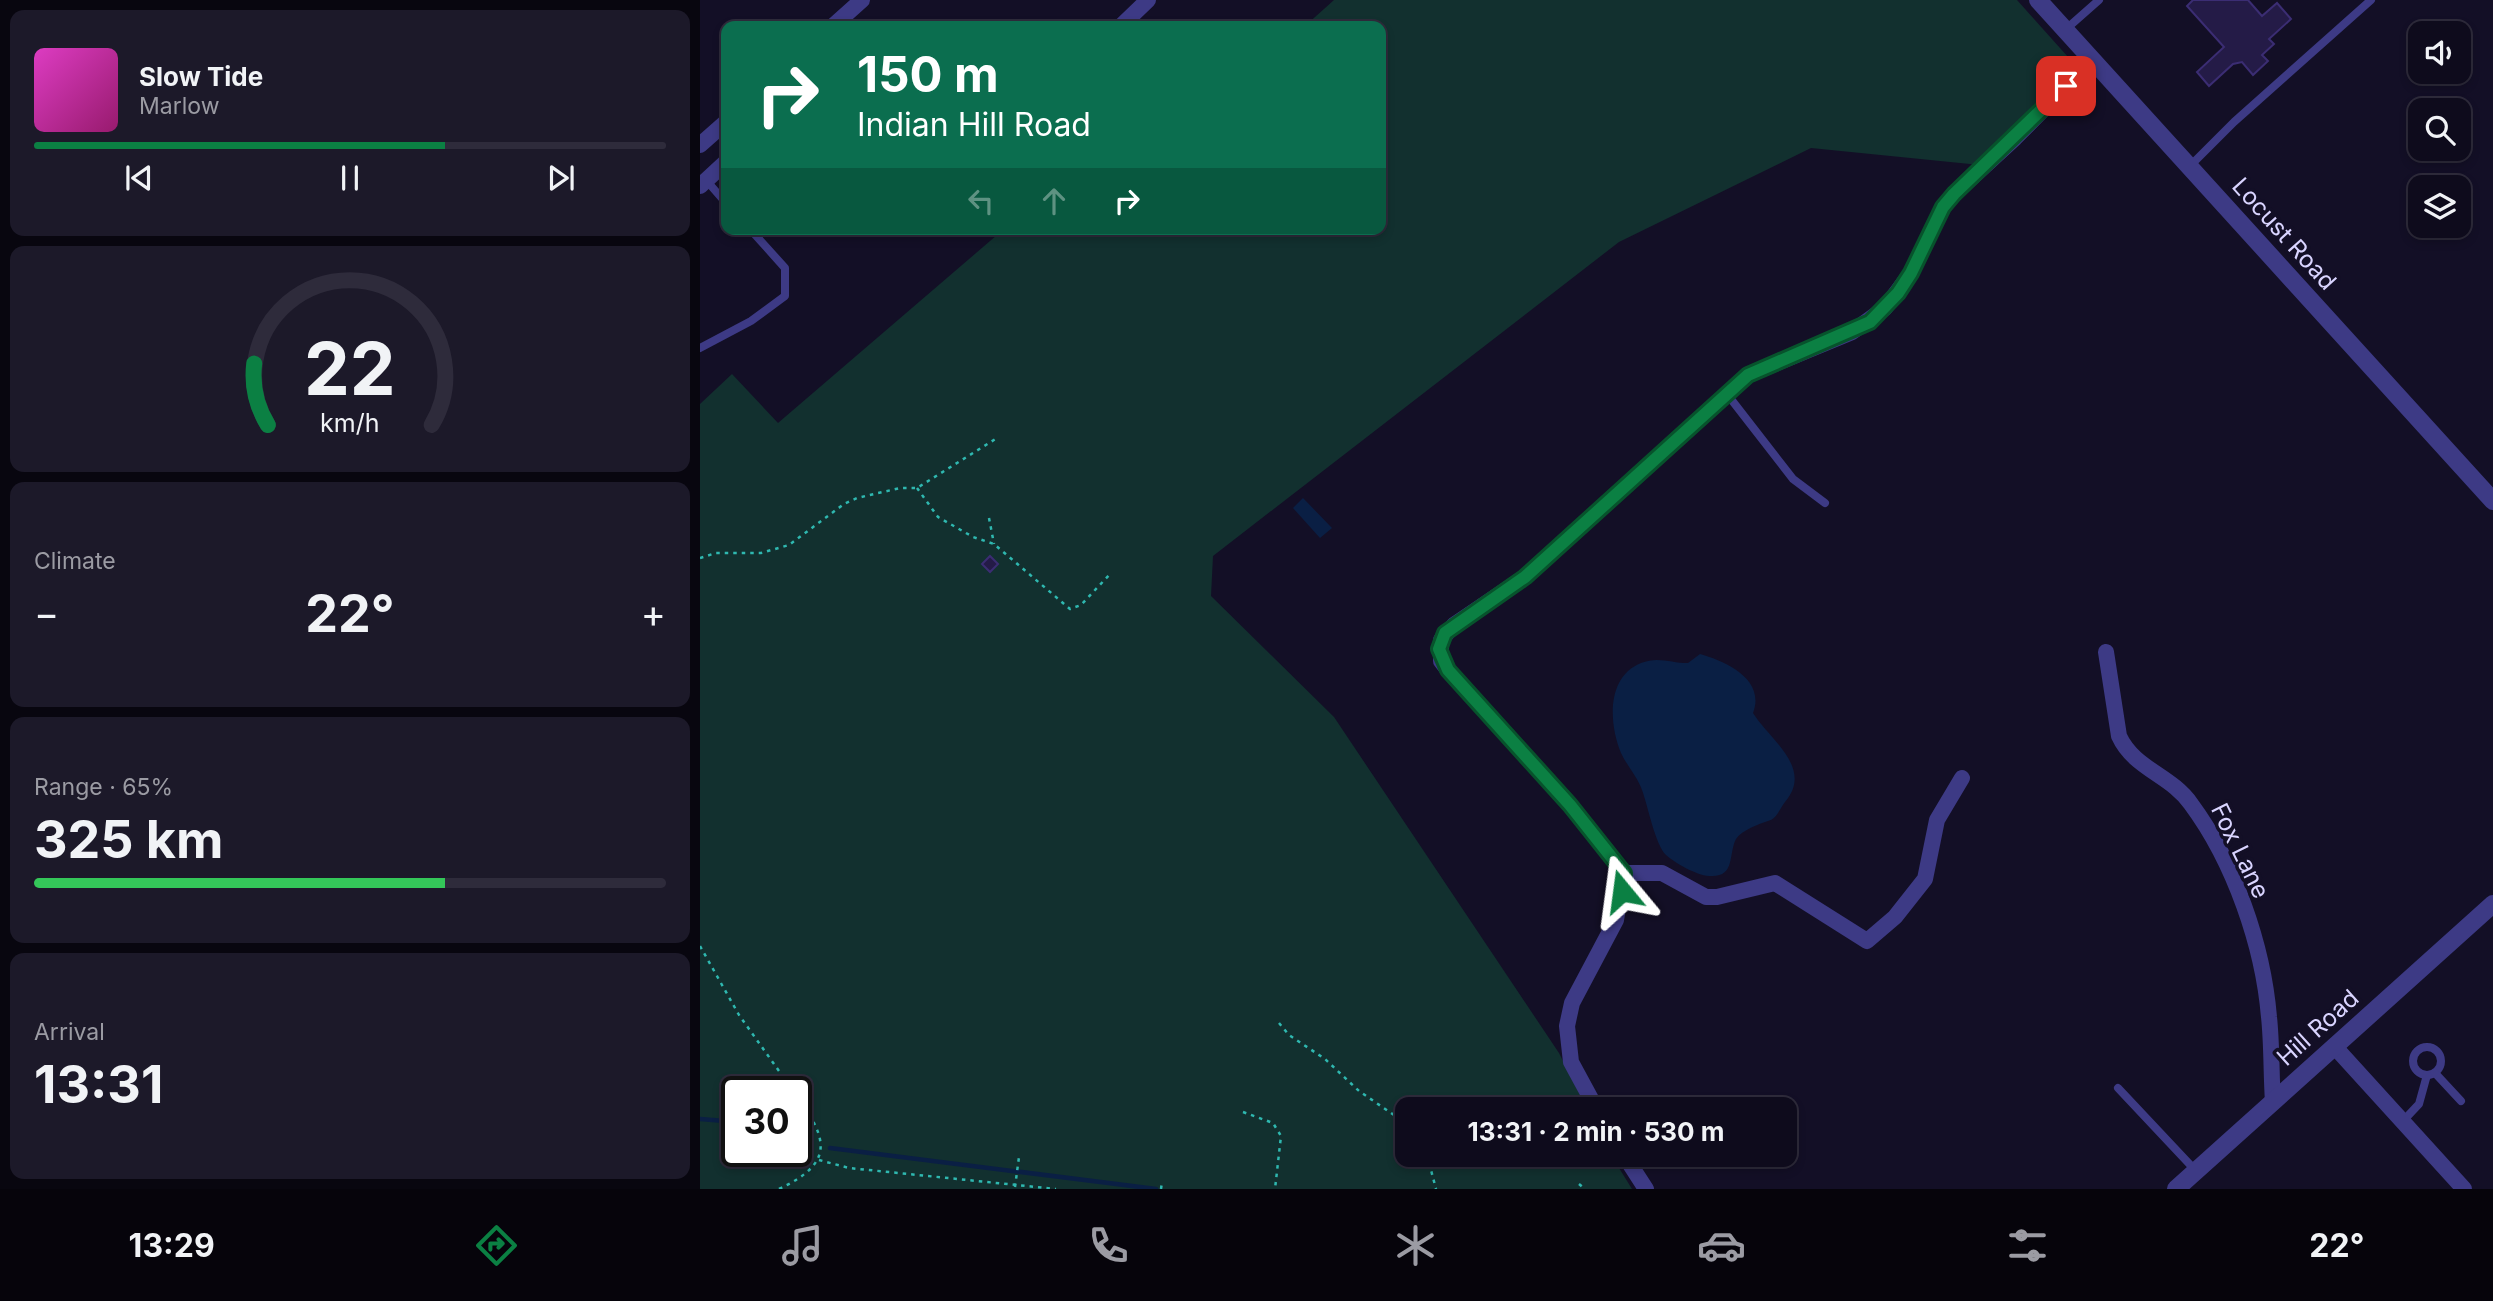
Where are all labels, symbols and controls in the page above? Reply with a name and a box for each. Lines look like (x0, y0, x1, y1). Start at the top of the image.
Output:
map controls (2408, 21, 2471, 238)
button: sound (2408, 21, 2471, 84)
text: 150 m (857, 45, 999, 104)
icon: right (742, 49, 833, 140)
pin (2036, 56, 2096, 116)
text: Slow Tide (139, 61, 263, 92)
icon: arrive (2047, 67, 2085, 105)
text: Marlow (139, 92, 219, 120)
button: search (2408, 98, 2471, 161)
text: Indian Hill Road (857, 105, 1091, 144)
icon: previous (120, 159, 158, 197)
icon: pause (331, 159, 369, 197)
icon: next (542, 159, 580, 197)
street label: Locust Road (2226, 172, 2342, 296)
button: layers (2408, 175, 2471, 238)
icon: left (962, 182, 1000, 220)
icon: ahead (1035, 182, 1073, 220)
icon: right (1108, 182, 1146, 220)
text: 22 (304, 324, 396, 413)
text: km/h (320, 407, 380, 437)
text: Climate (34, 547, 116, 575)
text: 22° (305, 582, 395, 645)
text: − (34, 590, 59, 636)
text: + (641, 590, 666, 636)
text: Range · 65% (34, 773, 173, 801)
street label: Fox Lane (2205, 799, 2276, 903)
text: 325 km (34, 808, 224, 871)
position arrow (1585, 854, 1659, 928)
street label: Hill Road (2271, 983, 2364, 1072)
text: Arrival (34, 1018, 105, 1046)
text: 13:31 (34, 1053, 163, 1116)
speed limit sign: 30 (721, 1076, 812, 1167)
text: 13:31 · 2 min · 530 m (1468, 1116, 1724, 1147)
icon: directions (472, 1221, 521, 1270)
icon: music (778, 1221, 827, 1270)
icon: phone (1084, 1221, 1133, 1270)
icon: climate (1391, 1221, 1440, 1270)
icon: car (1697, 1221, 1746, 1270)
icon: filters (2003, 1221, 2052, 1270)
text: 13:29 (129, 1226, 215, 1265)
text: 22° (2309, 1226, 2364, 1265)

